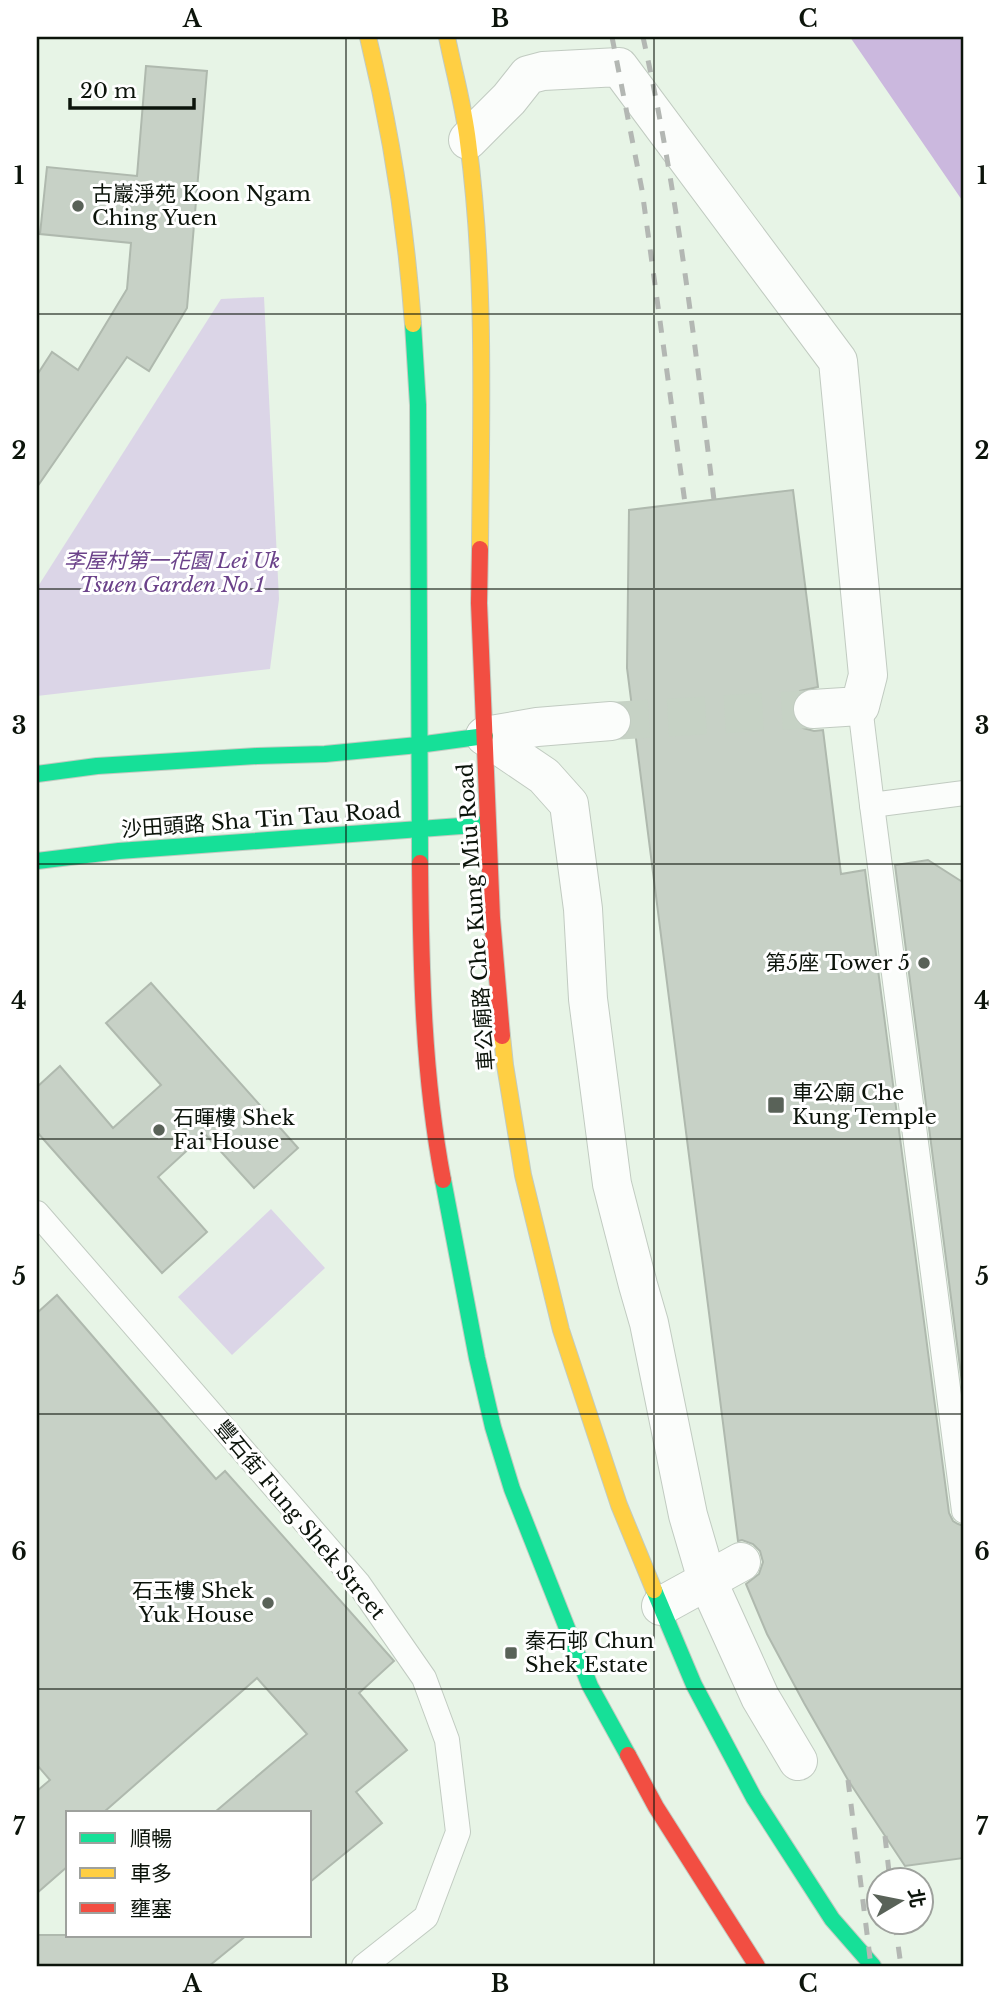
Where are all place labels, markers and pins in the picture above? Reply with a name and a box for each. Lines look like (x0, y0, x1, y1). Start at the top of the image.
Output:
place label: 古巖淨苑 Koon Ngam Ching Yuen (92, 181, 311, 231)
marker: 古巖淨苑 Koon Ngam Ching Yuen (70, 198, 86, 214)
place label: 第5座 Tower 5 (765, 950, 910, 976)
marker: 第5座 Tower 5 (916, 955, 932, 971)
place label: 車公廟 Che Kung Temple (792, 1080, 937, 1130)
marker: 車公廟 Che Kung Temple (766, 1095, 786, 1115)
place label: 石暉樓 Shek Fai House (173, 1105, 295, 1155)
marker: 石暉樓 Shek Fai House (151, 1122, 167, 1138)
place label: 石玉樓 Shek Yuk House (132, 1578, 254, 1628)
marker: 石玉樓 Shek Yuk House (260, 1595, 276, 1611)
place label: 秦石邨 Chun Shek Estate (525, 1628, 654, 1678)
marker: 秦石邨 Chun Shek Estate (503, 1645, 519, 1661)

